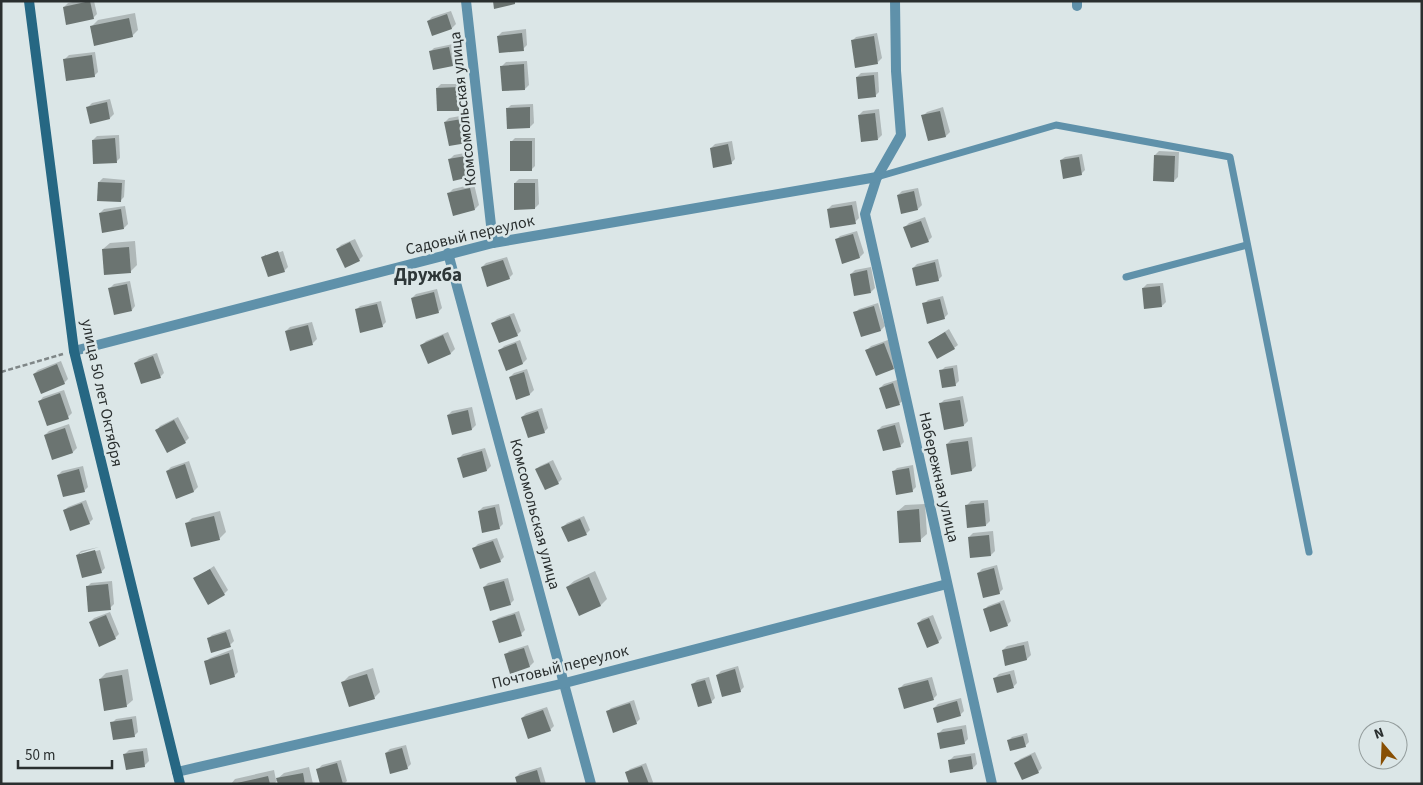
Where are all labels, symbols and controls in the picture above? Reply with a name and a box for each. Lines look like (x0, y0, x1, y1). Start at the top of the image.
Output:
street label: Комсомольская улица (444, 31, 482, 187)
street label: Садовый переулок (403, 209, 537, 261)
district label: Дружба (394, 262, 462, 289)
street label: улица 50 лет Октября (76, 317, 128, 469)
street label: Набережная улица (913, 410, 965, 544)
street label: Комсомольская улица (504, 436, 566, 592)
street label: Почтовый переулок (489, 639, 631, 695)
north arrow (1358, 720, 1408, 770)
text: N (1371, 723, 1387, 745)
scale bar (18, 738, 111, 770)
text: 50 m (25, 745, 55, 766)

